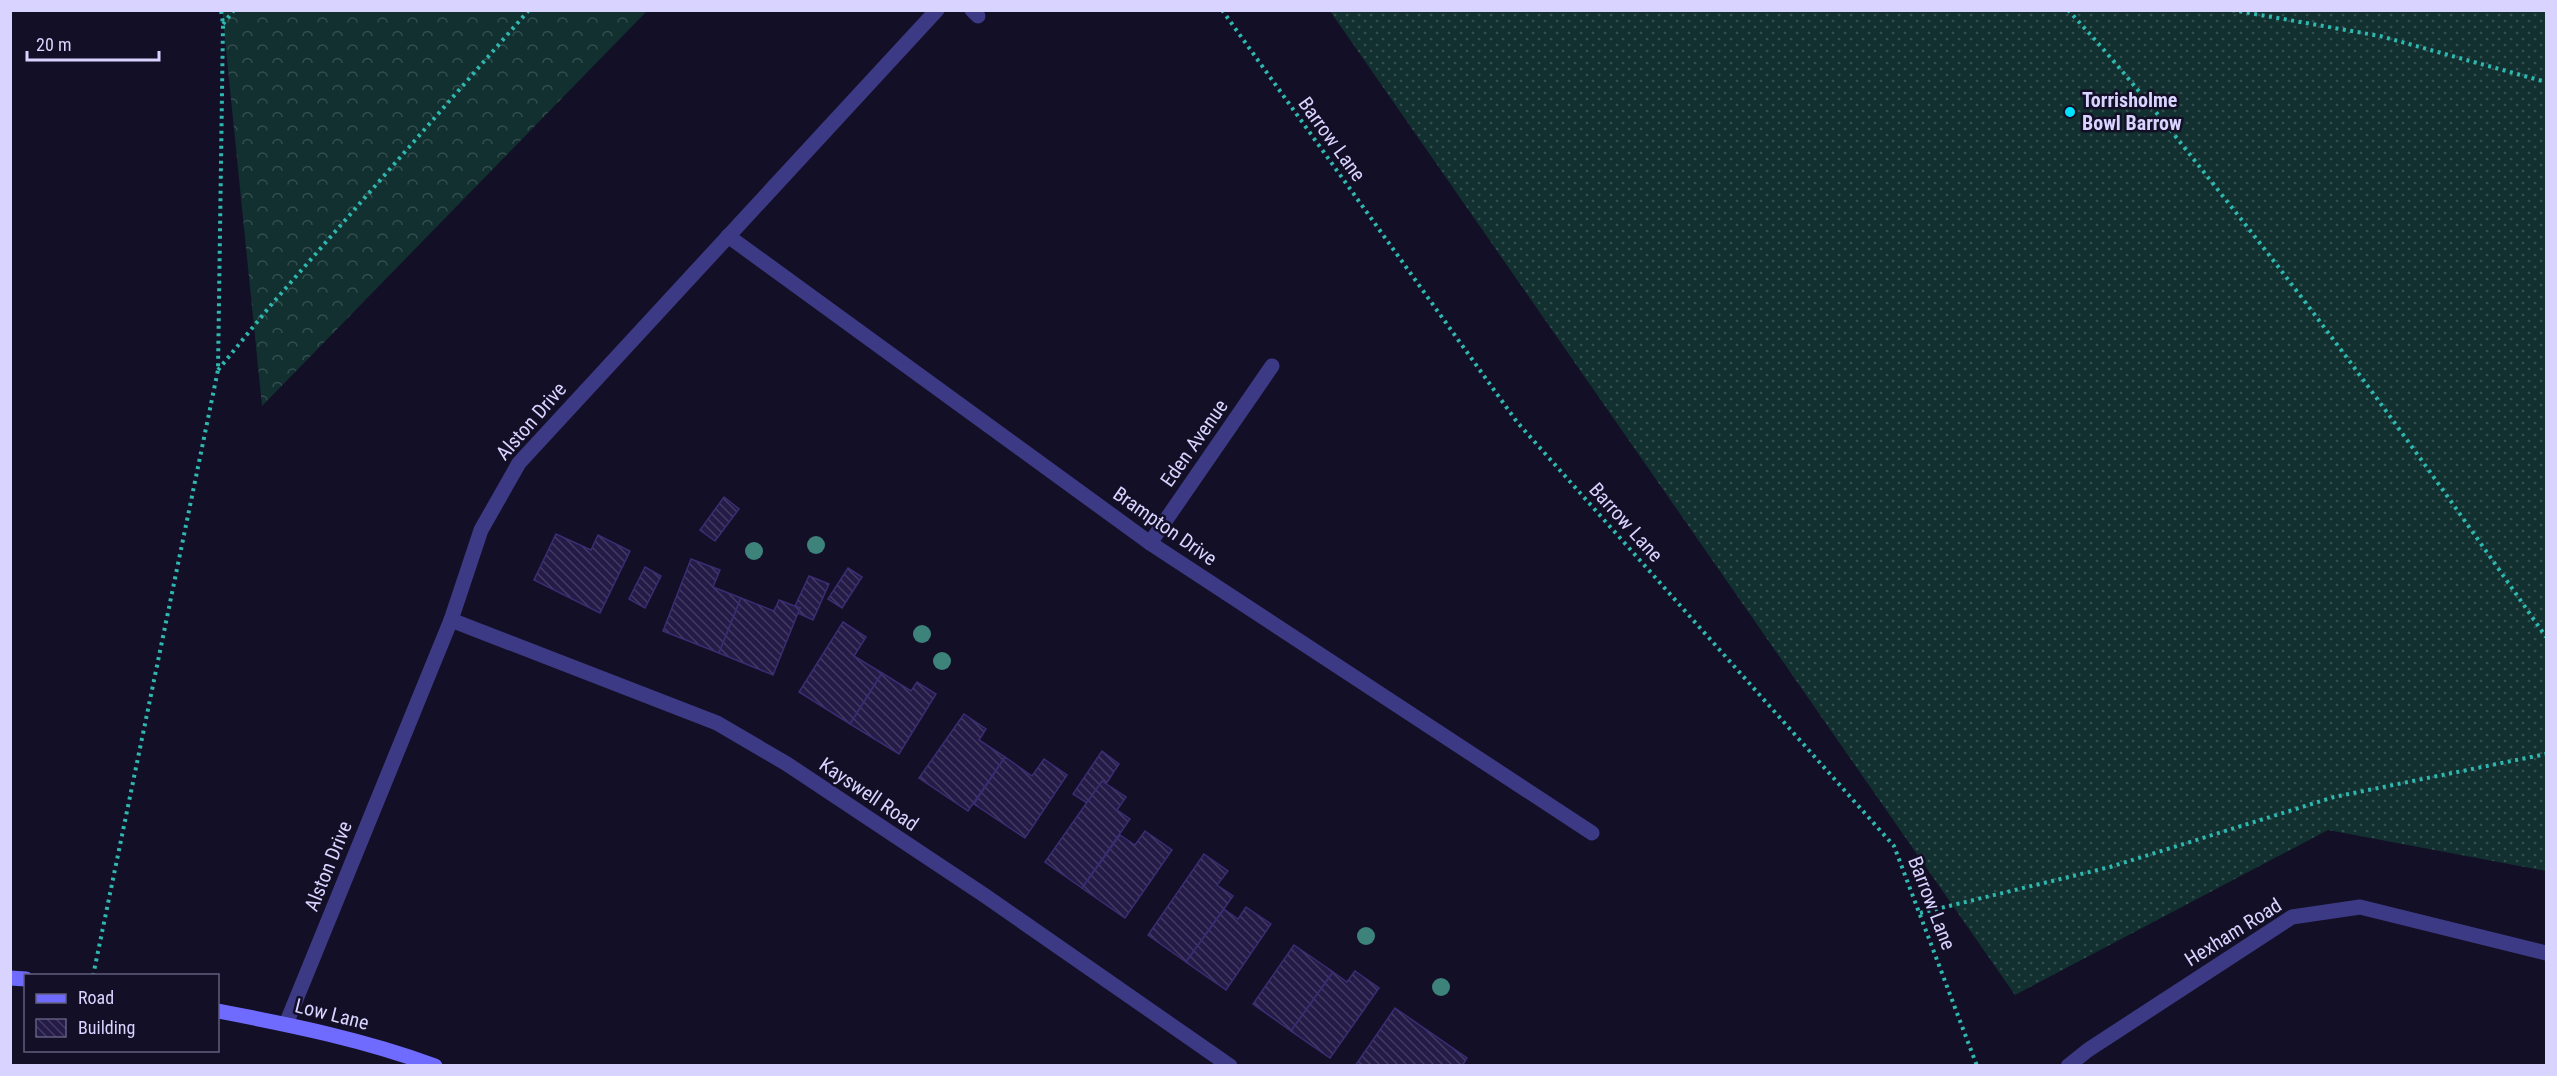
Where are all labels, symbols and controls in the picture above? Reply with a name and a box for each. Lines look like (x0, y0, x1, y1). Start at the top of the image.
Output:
scale bar (27, 24, 159, 62)
text: 20 m (36, 34, 71, 55)
place label: Torrisholme Bowl Barrow (2082, 88, 2182, 135)
street label: Barrow Lane (1293, 92, 1371, 186)
marker: Torrisholme Bowl Barrow (2063, 105, 2077, 119)
street label: Alston Drive (491, 377, 571, 465)
street label: Eden Avenue (1155, 395, 1233, 491)
street label: Barrow Lane (1584, 477, 1668, 567)
street label: Brampton Drive (1109, 481, 1221, 571)
street label: Kayswell Road (815, 752, 923, 836)
street label: Alston Drive (299, 817, 357, 915)
street label: Barrow Lane (1903, 853, 1961, 953)
street label: Hexham Road (2180, 893, 2286, 971)
legend (24, 974, 219, 1052)
text: Road (78, 987, 114, 1008)
street label: Low Lane (293, 993, 371, 1035)
text: Building (78, 1017, 135, 1038)

